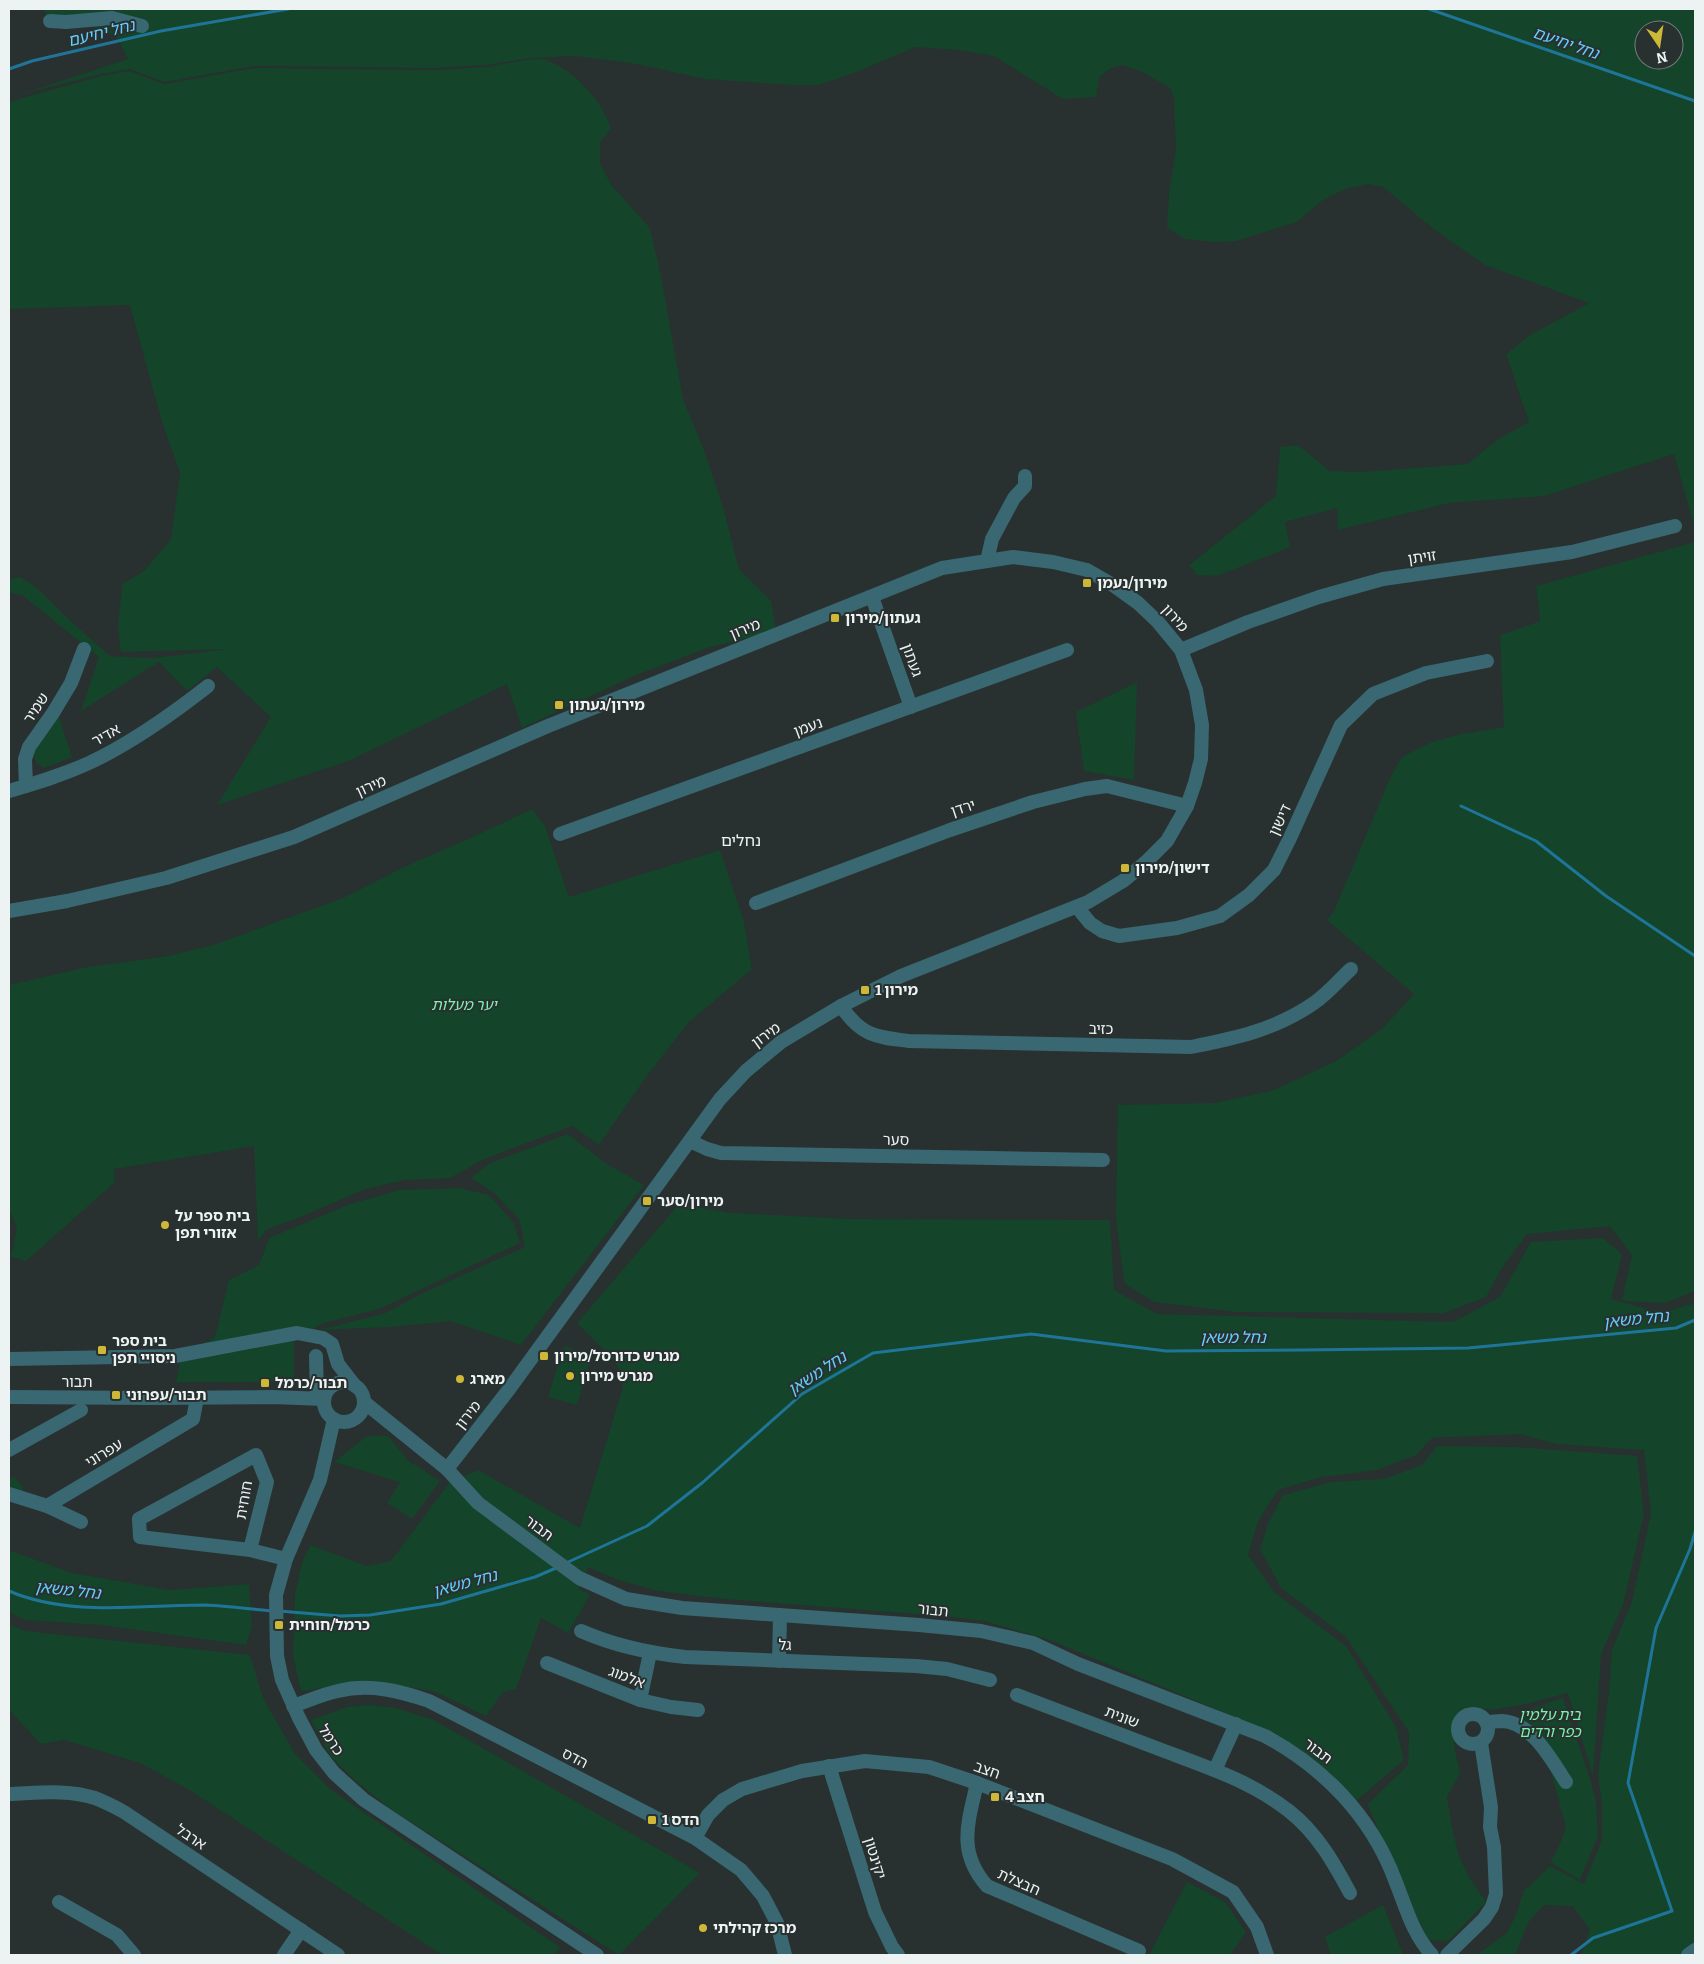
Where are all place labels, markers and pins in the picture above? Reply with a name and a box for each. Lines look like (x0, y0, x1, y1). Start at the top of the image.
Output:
place label: מירון/נעמן (1097, 574, 1168, 592)
marker: מירון/נעמן (1081, 577, 1093, 589)
place label: געתון/מירון (845, 609, 921, 627)
marker: געתון/מירון (829, 612, 841, 624)
place label: מירון/געתון (569, 696, 645, 714)
marker: מירון/געתון (553, 699, 565, 711)
place label: דישון/מירון (1135, 859, 1210, 877)
marker: דישון/מירון (1119, 862, 1131, 874)
place label: מירון 1 (875, 981, 918, 999)
marker: מירון 1 (859, 984, 871, 996)
place label: מירון/סער (657, 1192, 724, 1210)
marker: מירון/סער (641, 1195, 653, 1207)
place label: בית ספר על אזורי תפן (175, 1207, 250, 1242)
marker: בית ספר על אזורי תפן (159, 1219, 171, 1231)
place label: בית ספר ניסויי תפן (112, 1332, 176, 1367)
marker: בית ספר ניסויי תפן (96, 1344, 108, 1356)
place label: מגרש כדורסל/מירון (554, 1347, 680, 1365)
marker: מגרש כדורסל/מירון (538, 1350, 550, 1362)
place label: מגרש מירון (580, 1367, 654, 1385)
place label: מארג (470, 1370, 505, 1388)
marker: מגרש מירון (564, 1370, 576, 1382)
marker: מארג (454, 1373, 466, 1385)
place label: תבור/כרמל (275, 1374, 347, 1392)
marker: תבור/כרמל (259, 1377, 271, 1389)
place label: תבור/עפרוני (126, 1386, 207, 1404)
marker: תבור/עפרוני (110, 1389, 122, 1401)
place label: כרמל/חוחית (289, 1616, 370, 1634)
marker: כרמל/חוחית (273, 1619, 285, 1631)
place label: חצב 4 (1005, 1788, 1045, 1806)
marker: חצב 4 (989, 1791, 1001, 1803)
place label: הדס 1 (662, 1811, 699, 1829)
marker: הדס 1 (646, 1814, 658, 1826)
place label: מרכז קהילתי (713, 1919, 797, 1937)
marker: מרכז קהילתי (697, 1922, 709, 1934)

